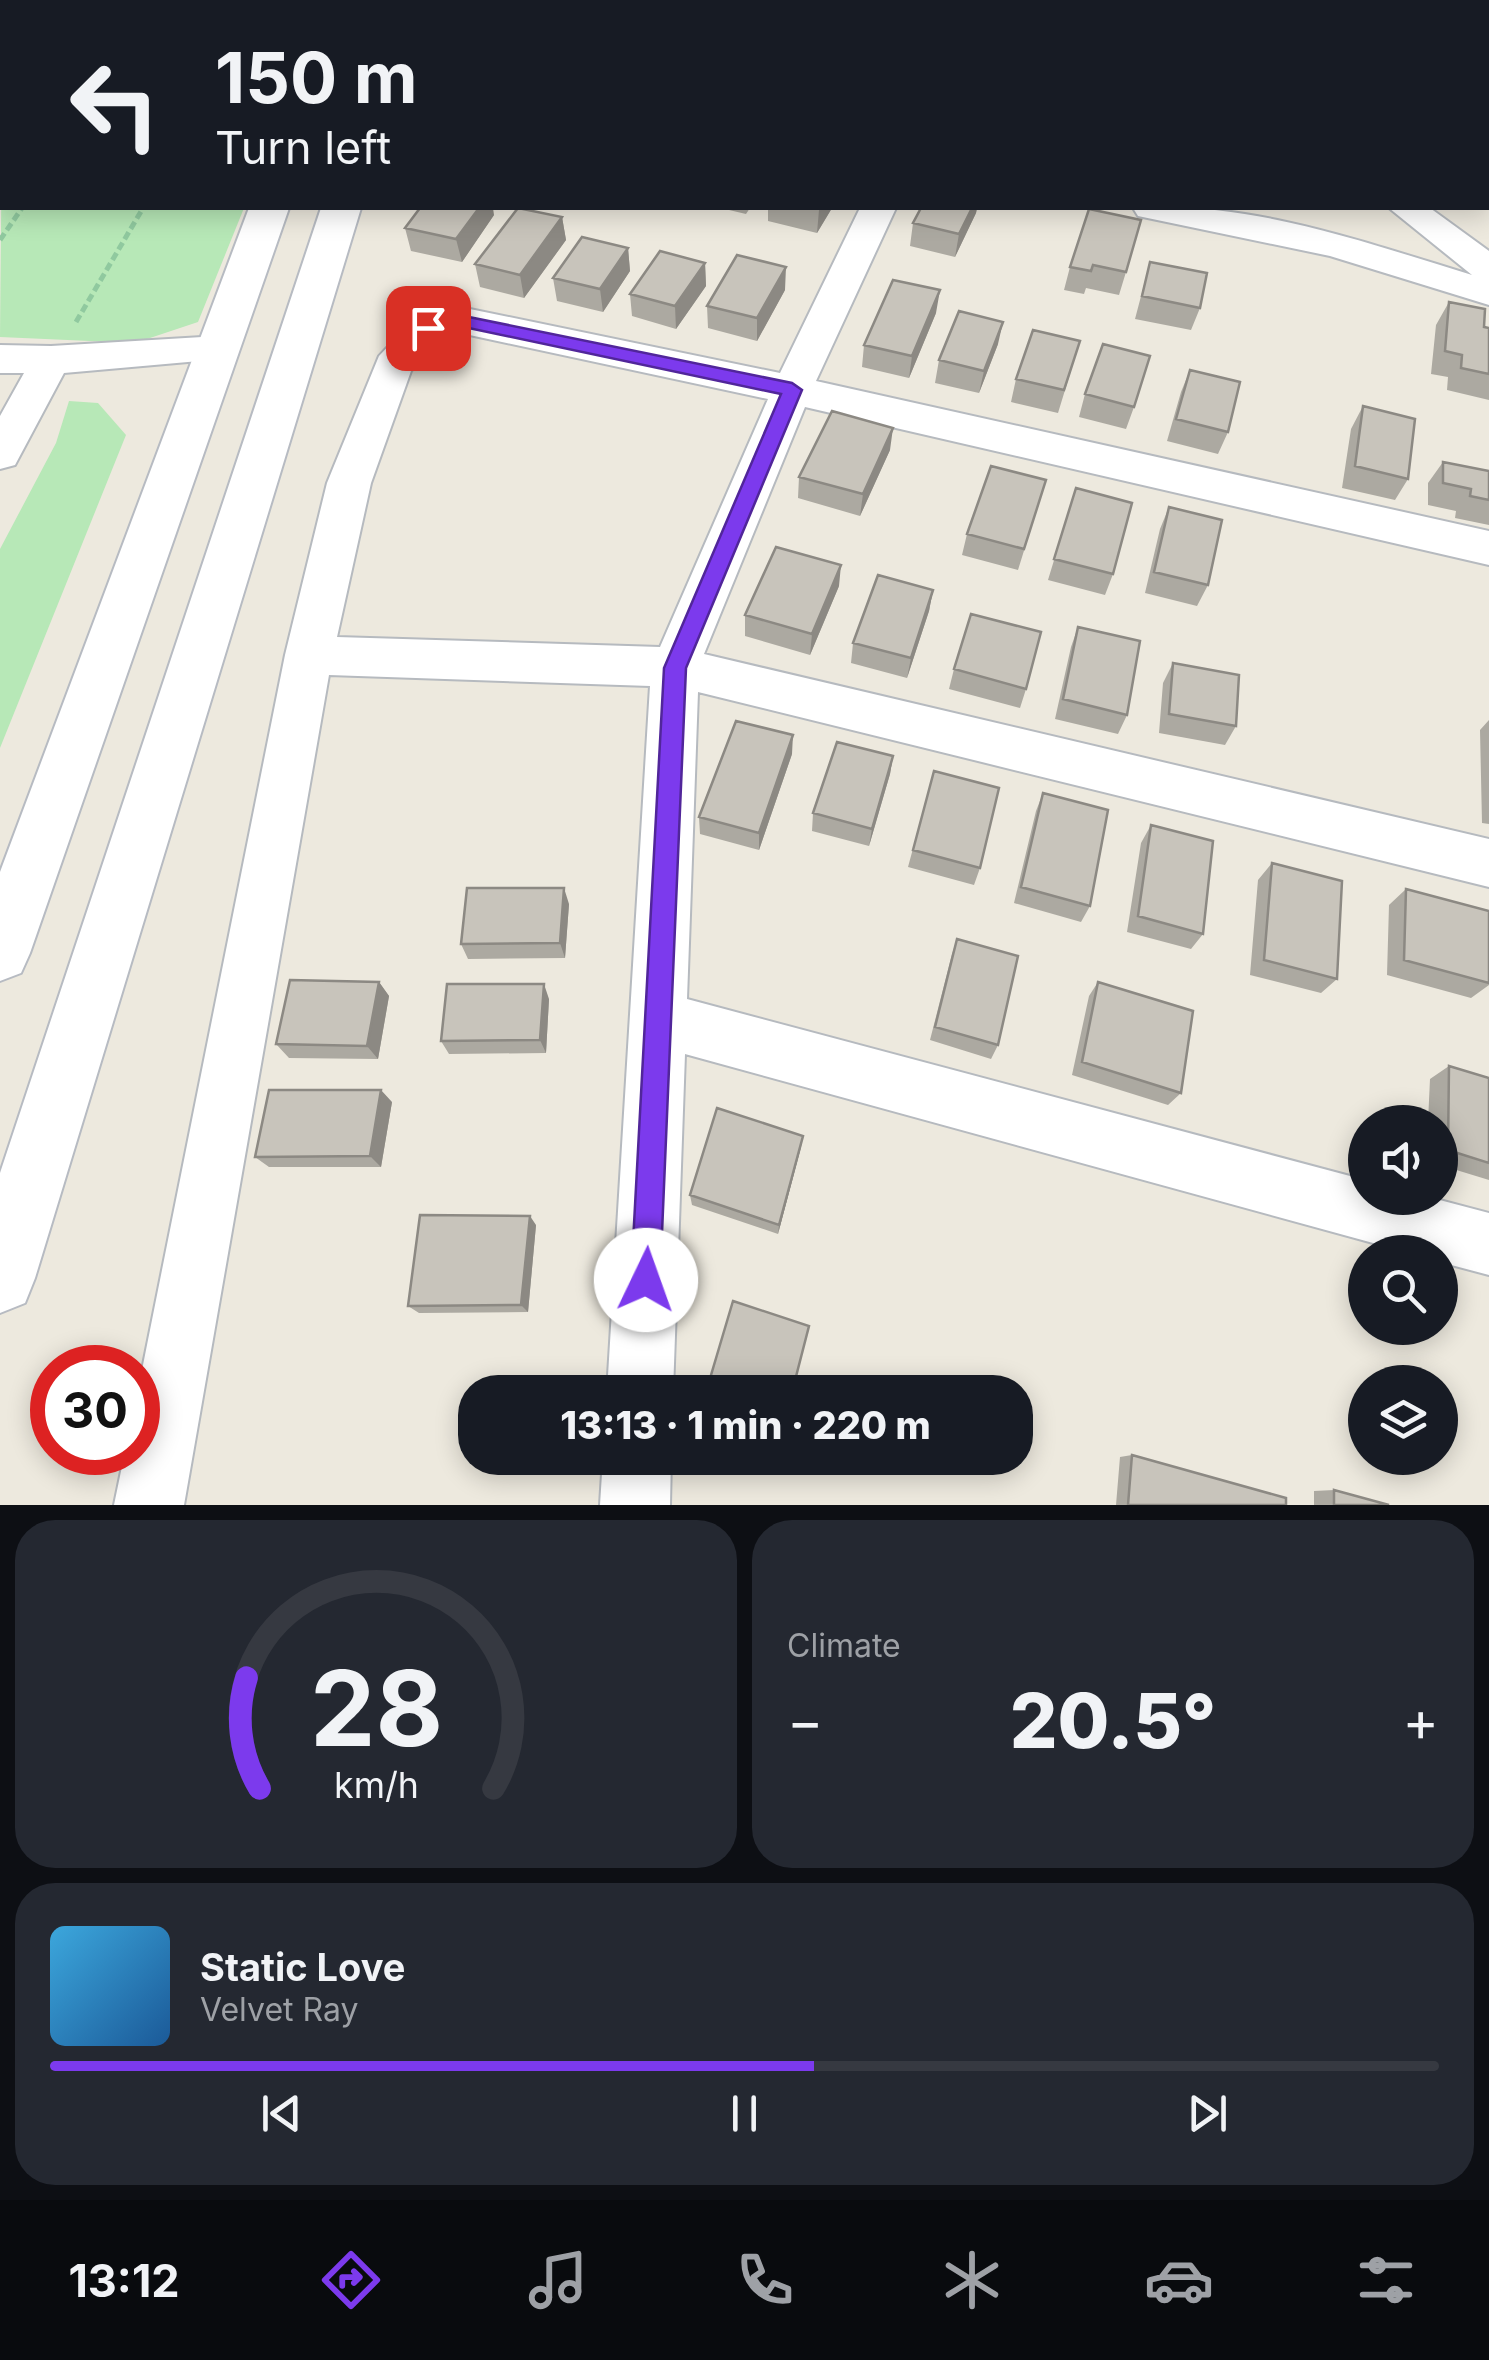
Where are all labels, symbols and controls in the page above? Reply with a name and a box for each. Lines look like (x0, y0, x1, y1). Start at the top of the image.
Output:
text: 150 m (215, 35, 418, 120)
icon: left (50, 40, 180, 170)
text: Turn left (215, 120, 391, 175)
pin (386, 286, 471, 371)
icon: arrive (401, 301, 456, 356)
map controls (1348, 1105, 1458, 1475)
button: sound (1348, 1105, 1458, 1215)
position arrow (594, 1228, 698, 1332)
button: search (1348, 1235, 1458, 1345)
speed limit sign: 30 (30, 1345, 160, 1475)
button: layers (1348, 1365, 1458, 1475)
text: 13:13 · 1 min · 220 m (560, 1402, 931, 1448)
text: Climate (787, 1626, 901, 1665)
text: 28 (309, 1645, 443, 1771)
text: 20.5° (1010, 1675, 1216, 1766)
text: − (787, 1688, 823, 1754)
text: + (1403, 1688, 1439, 1754)
text: km/h (334, 1763, 418, 1807)
text: Static Love (200, 1944, 405, 1990)
text: Velvet Ray (200, 1990, 358, 2029)
icon: previous (254, 2086, 309, 2141)
icon: pause (717, 2086, 772, 2141)
icon: next (1180, 2086, 1235, 2141)
icon: directions (316, 2245, 386, 2315)
icon: music (523, 2245, 593, 2315)
icon: phone (730, 2245, 800, 2315)
icon: climate (937, 2245, 1007, 2315)
icon: car (1144, 2245, 1214, 2315)
icon: filters (1351, 2245, 1421, 2315)
text: 13:12 (68, 2253, 180, 2308)

